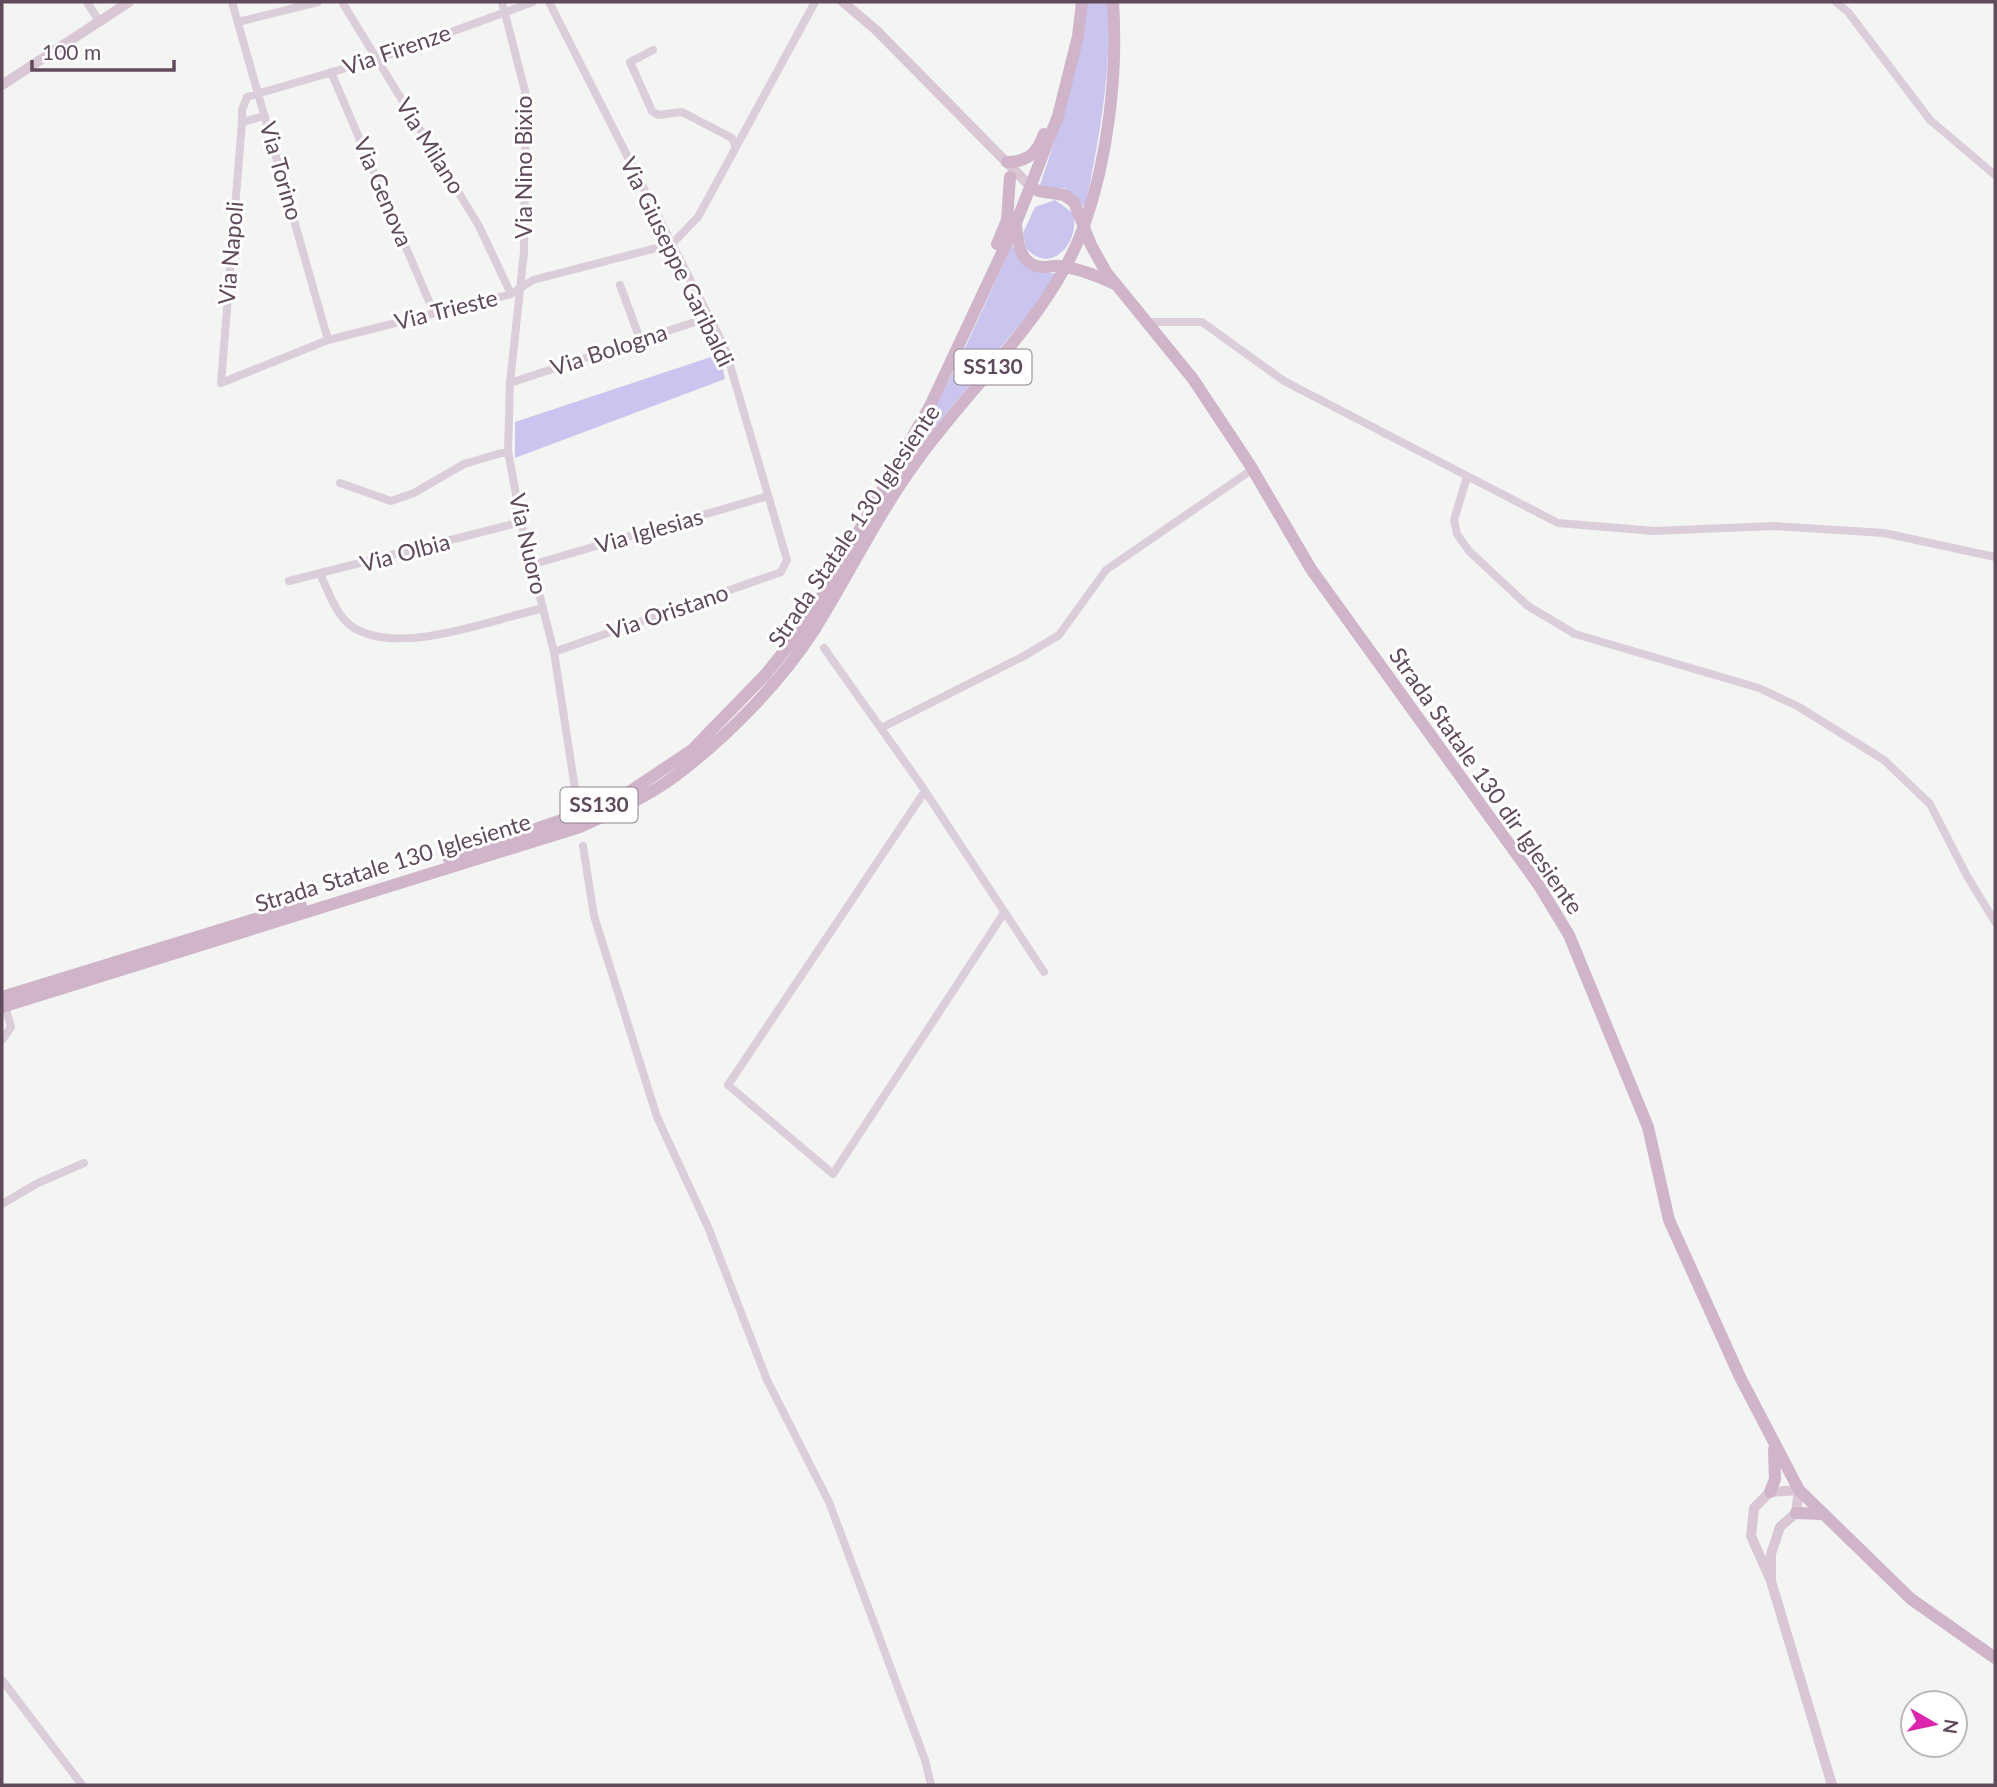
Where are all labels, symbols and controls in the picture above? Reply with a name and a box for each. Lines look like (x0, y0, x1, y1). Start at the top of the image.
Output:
street label: Via Firenze (339, 18, 454, 81)
scale bar (32, 28, 173, 72)
text: 100 m (42, 39, 101, 64)
street label: Via Milano (390, 92, 471, 199)
street label: Via Nino Bixio (509, 95, 537, 239)
street label: Via Torino (255, 118, 309, 223)
street label: Via Genova (348, 133, 419, 250)
street label: Via Giuseppe Garibaldi (615, 152, 741, 371)
street label: Via Napoli (212, 200, 248, 306)
street label: Via Trieste (391, 283, 500, 335)
street label: Via Bologna (547, 317, 670, 381)
road number: SS130 (954, 350, 1032, 384)
street label: Strada Statale 130 Iglesiente (761, 399, 945, 652)
street label: Via Nuoro (504, 491, 554, 597)
street label: Via Iglesias (592, 501, 706, 559)
street label: Via Olbia (357, 527, 453, 577)
street label: Via Oristano (604, 577, 732, 645)
street label: Strada Statale 130 dir Iglesiente (1384, 642, 1590, 919)
road number: SS130 (560, 788, 638, 822)
street label: Strada Statale 130 Iglesiente (251, 807, 534, 917)
north arrow (1899, 1689, 1969, 1759)
text: N (1939, 1718, 1964, 1736)

